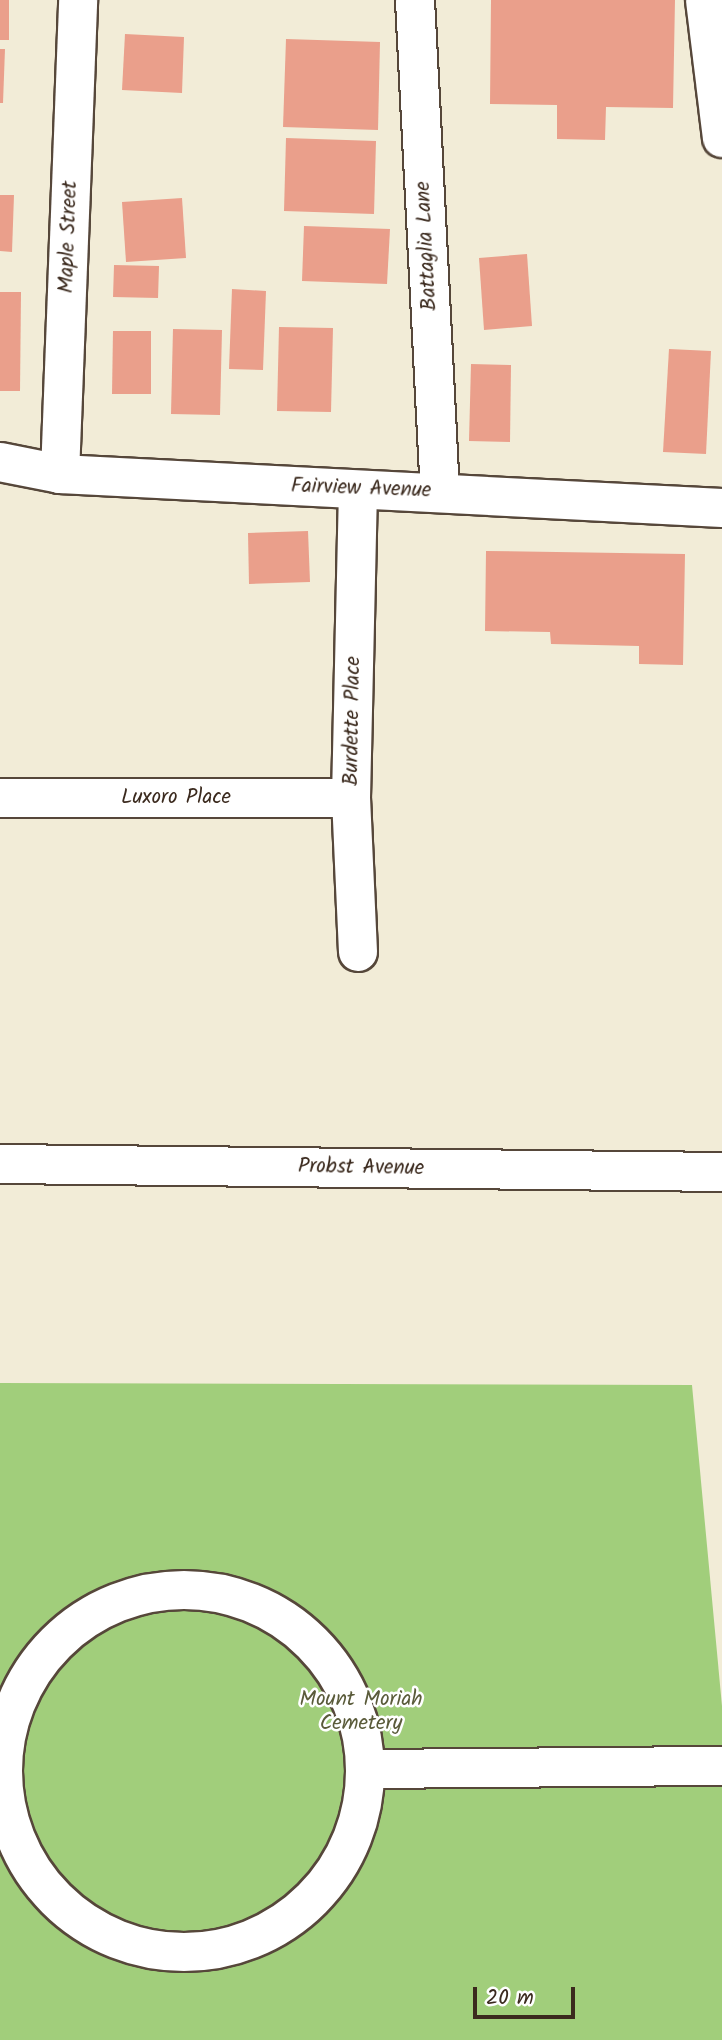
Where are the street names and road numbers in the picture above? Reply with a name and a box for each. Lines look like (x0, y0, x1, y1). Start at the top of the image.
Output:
street label: Maple Street (54, 180, 84, 294)
street label: Battaglia Lane (411, 181, 443, 311)
street label: Fairview Avenue (290, 474, 432, 504)
street label: Burdette Place (339, 656, 367, 786)
street label: Luxoro Place (121, 785, 231, 811)
street label: Probst Avenue (298, 1154, 424, 1182)

